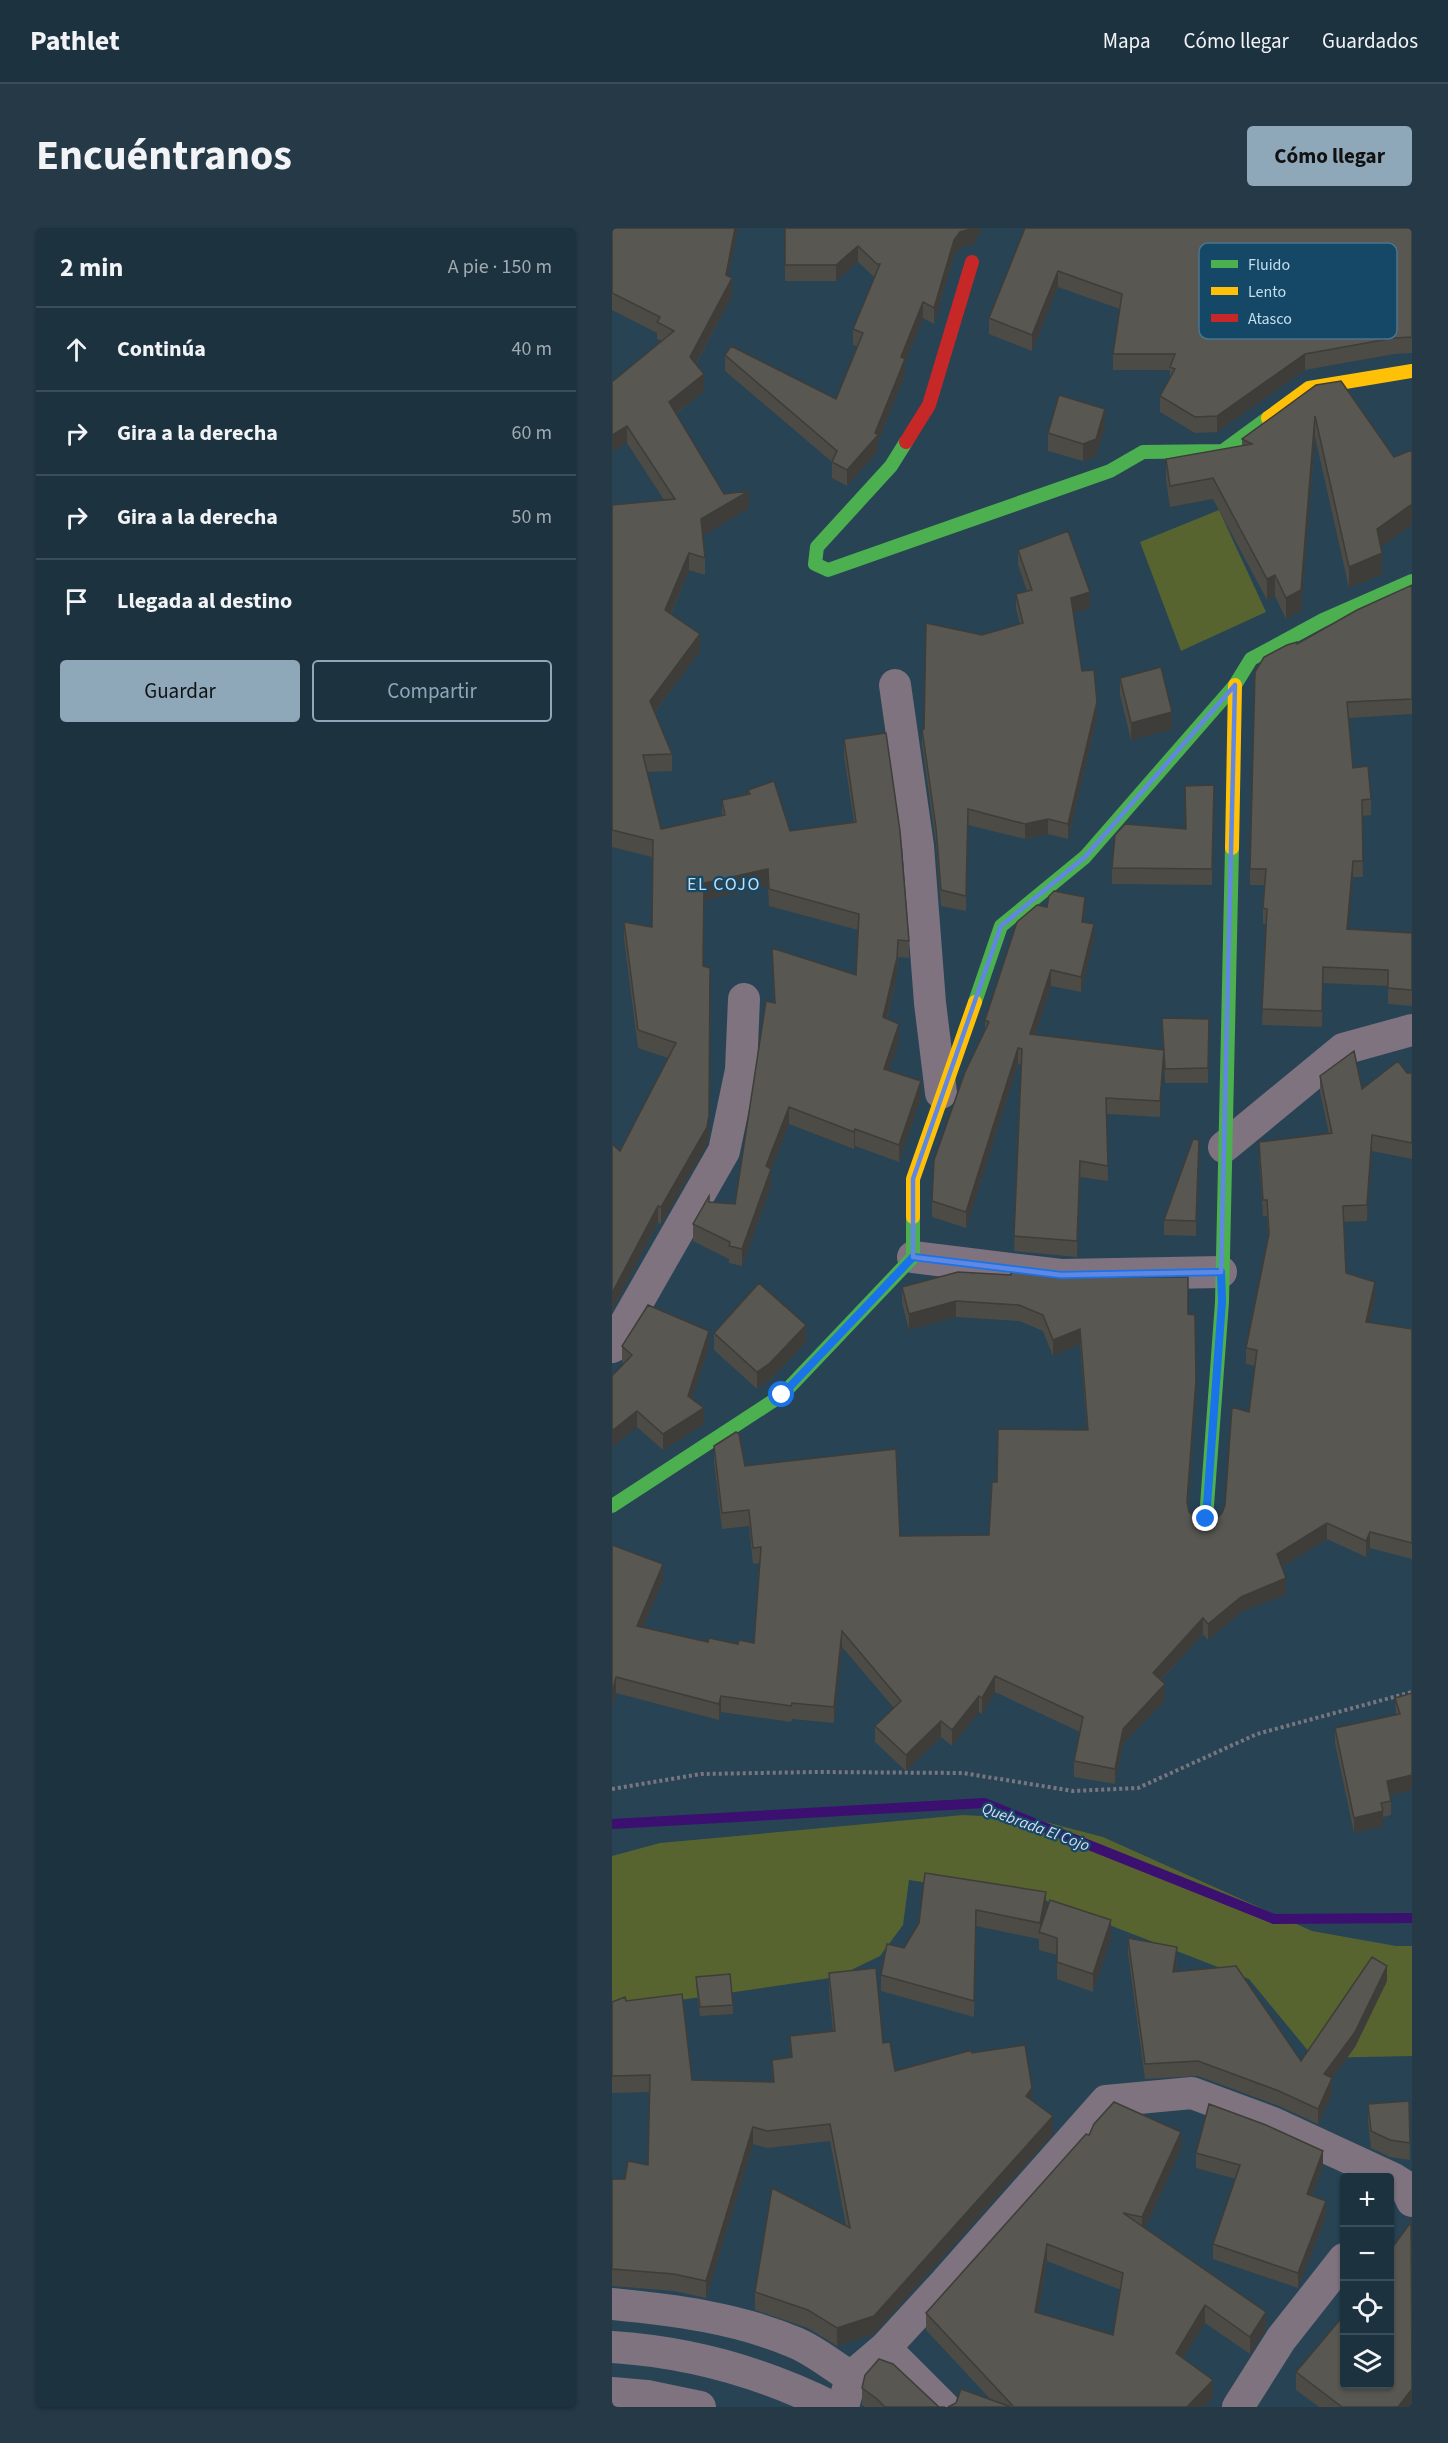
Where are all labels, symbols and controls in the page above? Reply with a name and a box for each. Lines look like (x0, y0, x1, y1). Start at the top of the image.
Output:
text: Pathlet (30, 21, 120, 61)
text: Mapa (1103, 26, 1151, 56)
text: Cómo llegar (1184, 26, 1289, 56)
text: Guardados (1322, 26, 1418, 56)
text: Encuéntranos (36, 126, 292, 186)
button: Cómo llegar (1247, 126, 1412, 186)
legend (1199, 243, 1397, 339)
text: 2 min (60, 249, 123, 286)
text: A pie · 150 m (448, 253, 552, 281)
text: Fluido (1248, 254, 1290, 276)
text: Lento (1248, 281, 1286, 303)
text: Atasco (1248, 308, 1292, 330)
icon: ahead (60, 333, 93, 366)
text: Continúa (117, 333, 206, 365)
text: 40 m (512, 335, 552, 363)
icon: right (60, 417, 93, 450)
text: Gira a la derecha (117, 417, 278, 449)
text: 60 m (512, 419, 552, 447)
icon: right (60, 501, 93, 534)
text: Gira a la derecha (117, 501, 278, 533)
text: 50 m (512, 503, 552, 531)
icon: arrive (60, 585, 93, 618)
text: Llegada al destino (117, 585, 292, 617)
button: Guardar (60, 660, 300, 722)
button: Compartir (312, 660, 552, 722)
district label: EL COJO (687, 872, 761, 897)
route start (768, 1381, 794, 1407)
route end (1192, 1505, 1218, 1531)
water label: Quebrada El Cojo (979, 1797, 1093, 1857)
map controls (1340, 2173, 1394, 2389)
button: + (1340, 2173, 1394, 2227)
button: − (1340, 2227, 1394, 2281)
button: locate (1340, 2281, 1394, 2335)
button: layers (1340, 2335, 1394, 2389)

